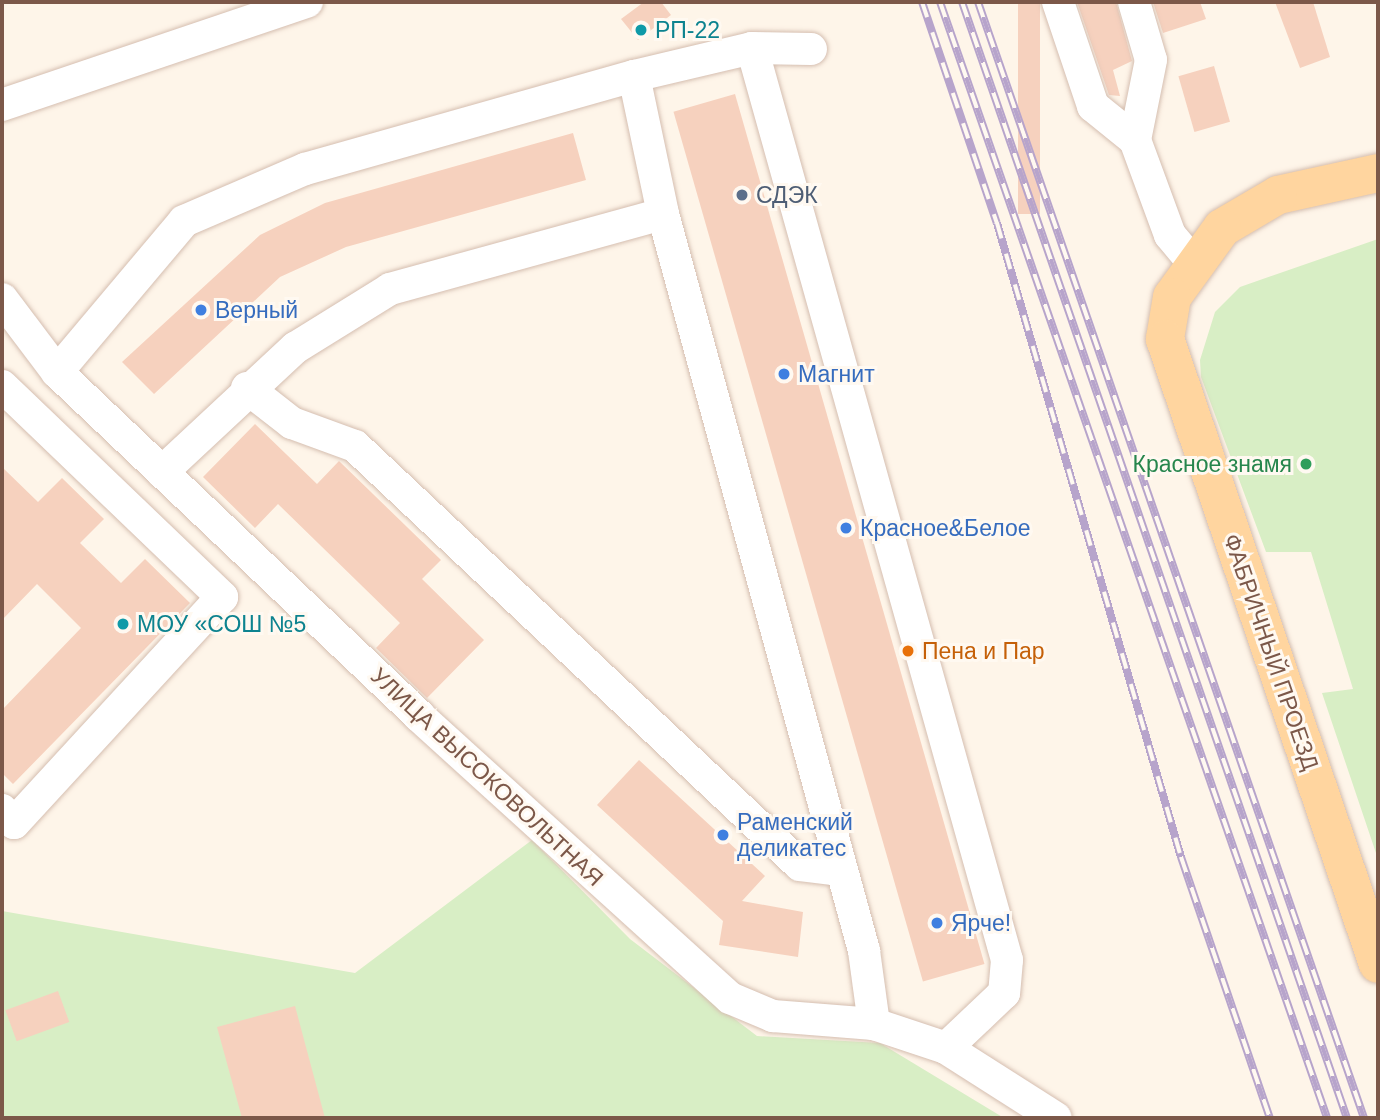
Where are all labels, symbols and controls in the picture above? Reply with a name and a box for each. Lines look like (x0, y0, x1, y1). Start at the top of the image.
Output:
place label: РП-22 (655, 16, 720, 44)
marker: РП-22 (633, 22, 649, 38)
place label: СДЭК (756, 181, 818, 209)
marker: СДЭК (734, 187, 750, 203)
place label: Верный (215, 296, 298, 324)
marker: Верный (193, 302, 209, 318)
place label: Магнит (798, 360, 875, 388)
marker: Магнит (776, 366, 792, 382)
place label: Красное знамя (1133, 450, 1292, 478)
marker: Красное знамя (1298, 456, 1314, 472)
place label: Красное&Белое (860, 514, 1030, 542)
marker: Красное&Белое (838, 520, 854, 536)
street label: ФАБРИЧНЫЙ ПРОЕЗД (1218, 530, 1324, 774)
place label: МОУ «СОШ №5 (137, 610, 306, 638)
marker: МОУ «СОШ №5 (115, 616, 131, 632)
place label: Пена и Пар (922, 637, 1045, 665)
marker: Пена и Пар (900, 643, 916, 659)
street label: УЛИЦА ВЫСОКОВОЛЬТНАЯ (365, 662, 609, 892)
place label: Раменский деликатес (737, 808, 853, 862)
marker: Раменский деликатес (715, 827, 731, 843)
place label: Ярче! (951, 909, 1011, 937)
marker: Ярче! (929, 915, 945, 931)

